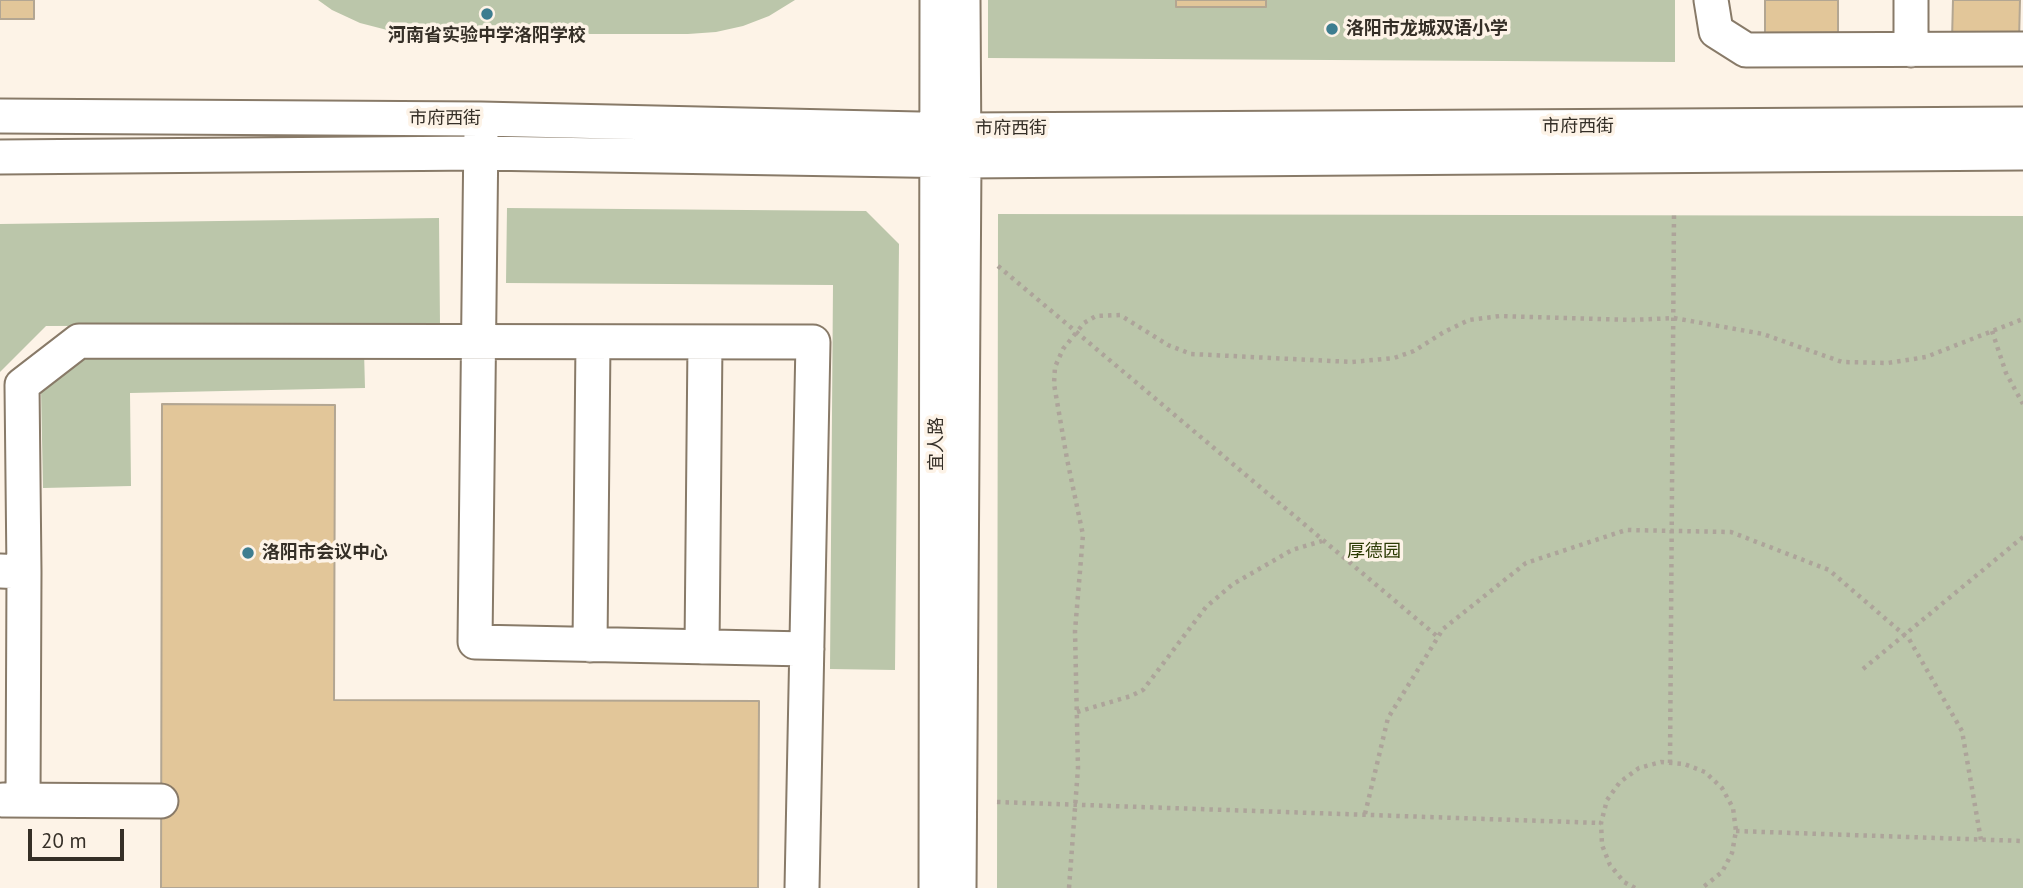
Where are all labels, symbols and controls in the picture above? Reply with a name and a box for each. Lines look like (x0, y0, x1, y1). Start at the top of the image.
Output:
marker: 河南省实验中学洛阳学校 (479, 6, 495, 22)
place label: 洛阳市龙城双语小学 (1346, 18, 1508, 40)
marker: 洛阳市龙城双语小学 (1324, 21, 1340, 37)
place label: 河南省实验中学洛阳学校 (388, 25, 586, 47)
street label: 市府西街 (409, 108, 481, 130)
street label: 市府西街 (1542, 116, 1614, 138)
street label: 市府西街 (975, 118, 1047, 140)
street label: 宜人路 (926, 417, 948, 471)
park label: 厚德园 (1347, 541, 1401, 563)
place label: 洛阳市会议中心 (262, 542, 388, 564)
marker: 洛阳市会议中心 (240, 545, 256, 561)
scale bar (32, 814, 128, 858)
text: 20 m (41, 827, 87, 854)

